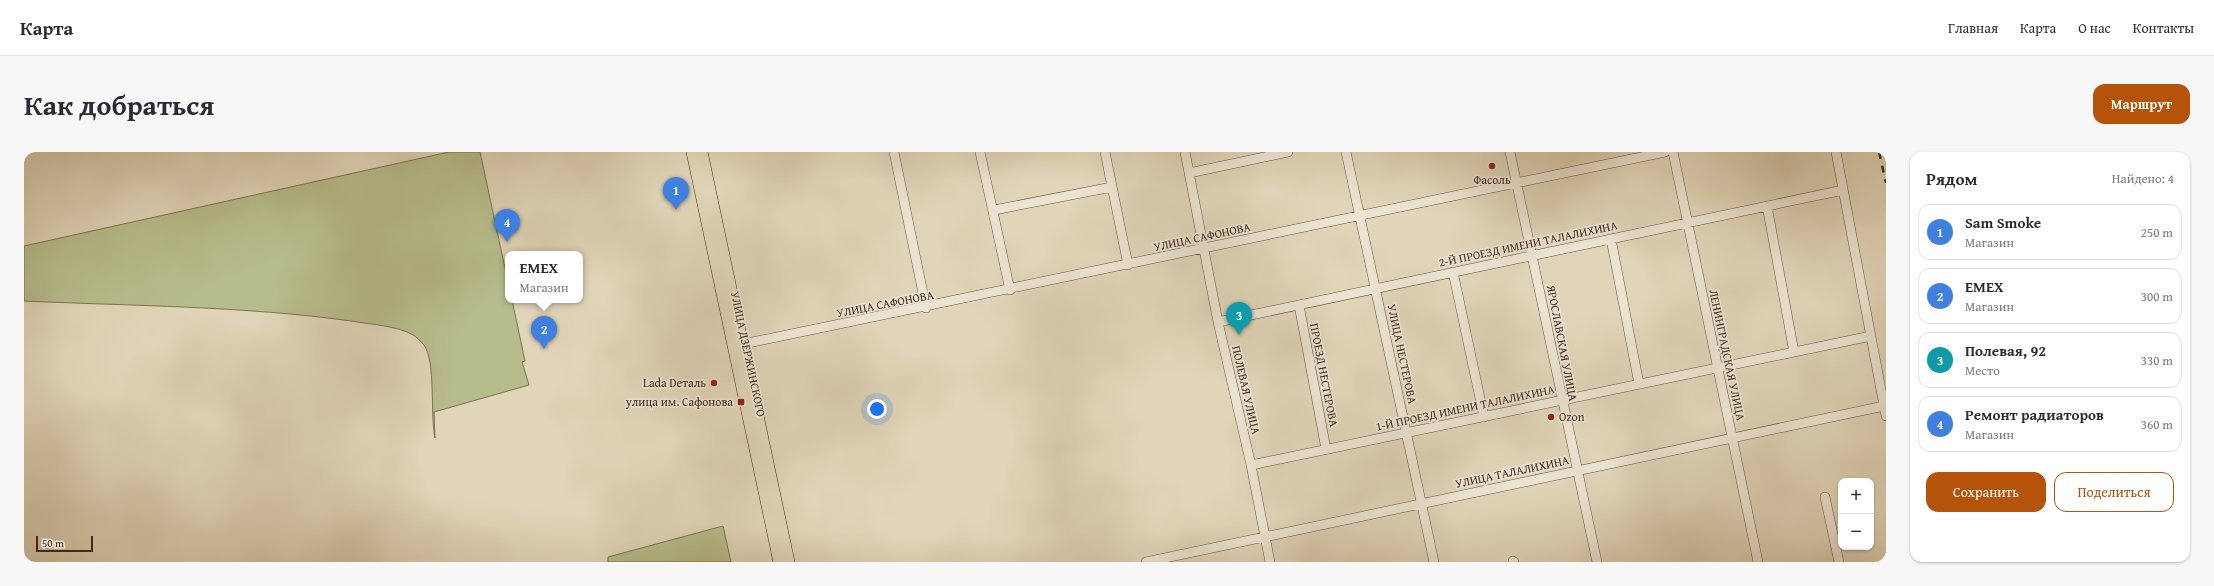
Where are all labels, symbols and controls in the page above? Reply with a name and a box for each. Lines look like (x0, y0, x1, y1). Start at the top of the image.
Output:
text: Карта (20, 14, 73, 42)
text: Главная (1948, 18, 1998, 38)
text: Карта (2020, 18, 2056, 38)
text: О нас (2078, 18, 2111, 38)
text: Контакты (2133, 18, 2194, 38)
text: Как добраться (24, 84, 214, 125)
button: Маршрут (2093, 84, 2190, 124)
marker: Фасоль (1487, 161, 1497, 171)
text: Рядом (1926, 166, 1977, 191)
text: Найдено: 4 (2112, 169, 2174, 188)
place label: Фасоль (1473, 171, 1511, 188)
pin: 1 (663, 177, 689, 210)
pin: 4 (494, 209, 520, 242)
text: Sam Smoke (1965, 212, 2041, 233)
street label: 2-Й ПРОЕЗД ИМЕНИ ТАЛАЛИХИНА (1437, 216, 1620, 271)
street label: УЛИЦА САФОНОВА (1152, 218, 1253, 255)
text: 1 (1937, 223, 1943, 242)
text: 250 m (2141, 223, 2173, 242)
text: Магазин (1965, 233, 2014, 252)
popup (505, 251, 583, 303)
text: EMEX (520, 257, 558, 278)
text: EMEX (1965, 276, 2003, 297)
text: Магазин (520, 278, 569, 297)
street label: ЯРОСЛАВСКАЯ УЛИЦА (1543, 282, 1582, 403)
street label: УЛИЦА САФОНОВА (835, 286, 936, 321)
text: 2 (1937, 287, 1943, 306)
text: 300 m (2141, 287, 2173, 306)
street label: ЛЕНИНГРАДСКАЯ УЛИЦА (1705, 288, 1750, 423)
street label: УЛИЦА ДЗЕРЖИНСКОГО (727, 289, 770, 418)
text: Магазин (1965, 297, 2014, 316)
pin: 3 (1226, 302, 1252, 335)
street label: УЛИЦА НЕСТЕРОВА (1384, 302, 1422, 406)
pin: 2 (531, 316, 557, 349)
street label: ПРОЕЗД НЕСТЕРОВА (1306, 322, 1343, 429)
text: Полевая, 92 (1965, 340, 2046, 361)
street label: ПОЛЕВАЯ УЛИЦА (1228, 344, 1265, 437)
text: 3 (1937, 351, 1943, 370)
text: 330 m (2141, 351, 2173, 370)
text: Место (1965, 361, 2000, 380)
place label: Lada Dеталь (643, 374, 706, 391)
marker: Lada Dеталь (709, 378, 719, 388)
street label: 1-Й ПРОЕЗД ИМЕНИ ТАЛАЛИХИНА (1374, 380, 1557, 435)
place label: улица им. Сафонова (625, 393, 733, 410)
marker: улица им. Сафонова (736, 397, 746, 407)
your location (867, 399, 887, 419)
text: Ремонт радиаторов (1965, 404, 2104, 425)
place label: Ozon (1559, 408, 1585, 425)
marker: Ozon (1546, 412, 1556, 422)
text: 4 (1937, 415, 1943, 434)
text: 360 m (2141, 415, 2173, 434)
text: Магазин (1965, 425, 2014, 444)
street label: УЛИЦА ТАЛАЛИХИНА (1453, 451, 1571, 492)
button: Сохранить (1926, 472, 2046, 512)
button: Поделиться (2054, 472, 2174, 512)
map controls (1838, 478, 1874, 550)
button: + (1838, 478, 1874, 514)
button: − (1838, 514, 1874, 550)
scale bar (36, 534, 93, 553)
text: 50 m (42, 535, 64, 551)

